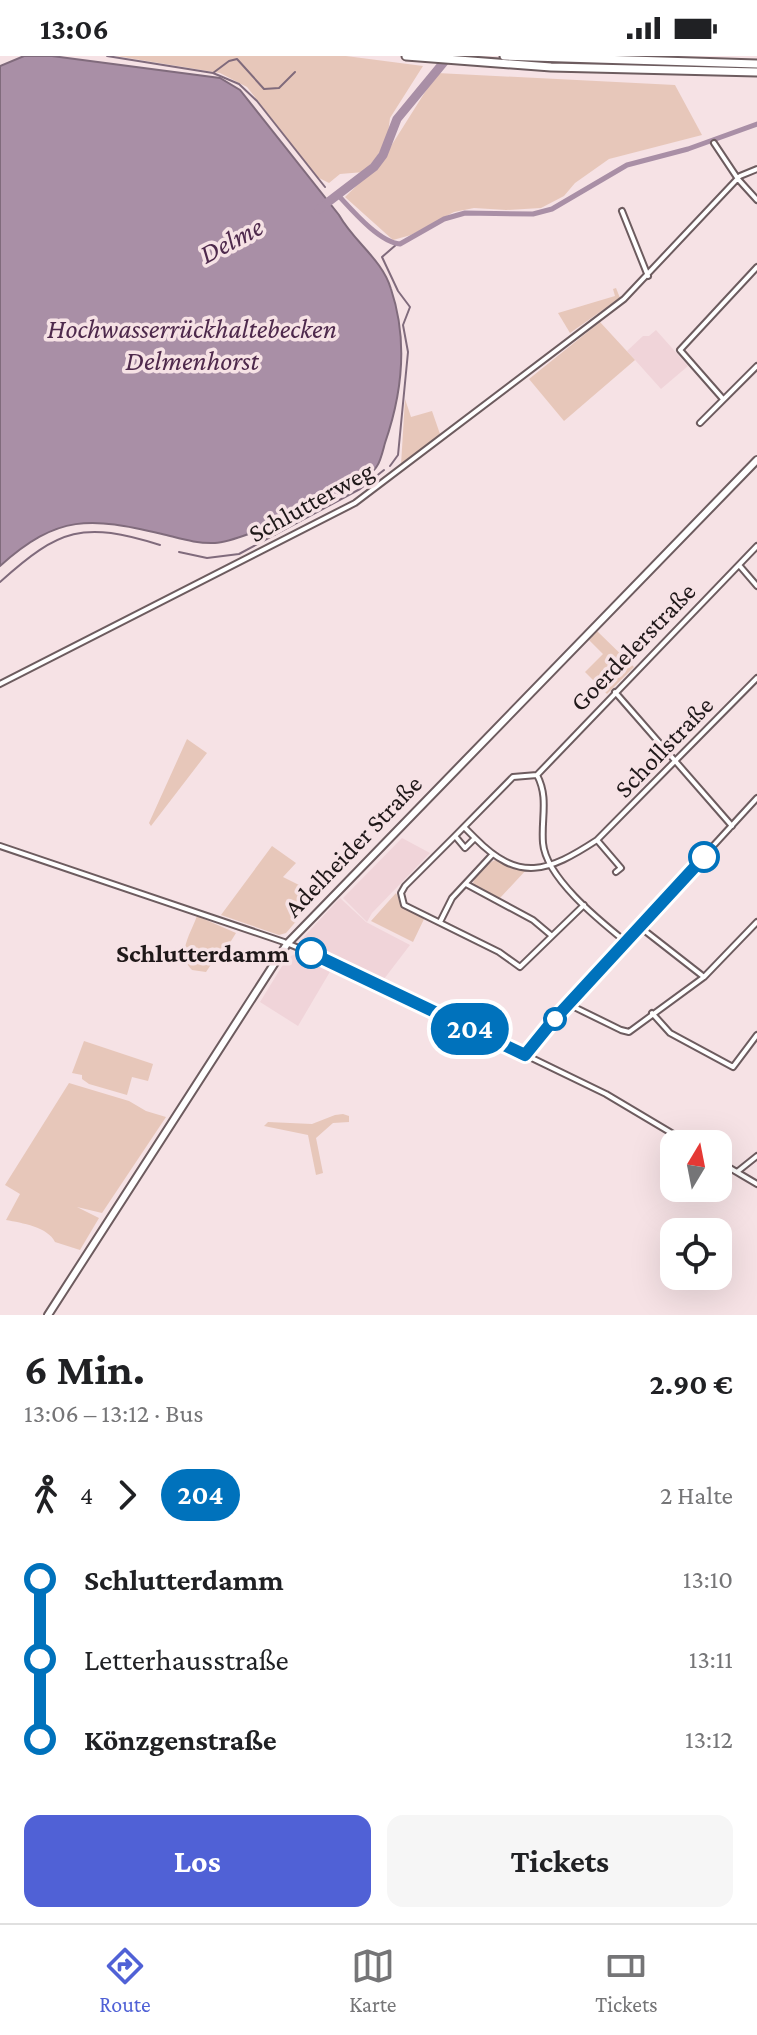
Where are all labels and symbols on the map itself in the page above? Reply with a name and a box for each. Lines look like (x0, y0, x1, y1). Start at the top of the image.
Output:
water label: Delme (194, 210, 268, 269)
water label: Hochwasserrückhaltebecken Delmenhorst (47, 313, 337, 376)
street label: Schlutterweg (244, 456, 379, 548)
street label: Goerdelerstraße (564, 577, 702, 717)
street label: Schollstraße (609, 691, 719, 803)
street label: Adelheider Straße (278, 769, 428, 923)
unlabelled marker (689, 842, 719, 872)
marker: Schlutterdamm (296, 938, 326, 968)
place label: Schlutterdamm (116, 939, 289, 968)
line badge: 204 (424, 1003, 516, 1055)
unlabelled marker (544, 1008, 566, 1030)
north arrow (660, 1130, 732, 1202)

